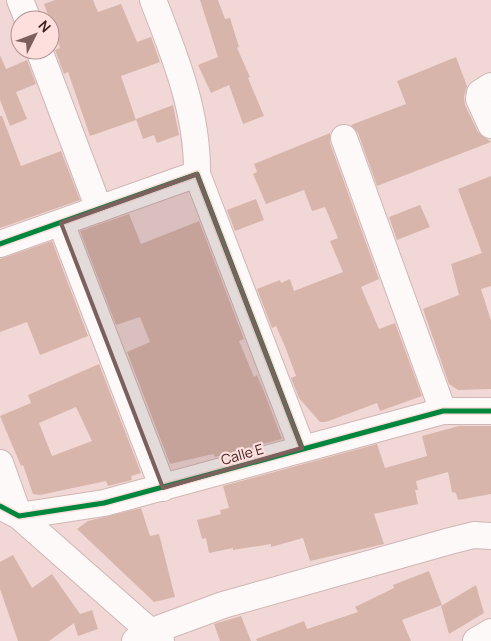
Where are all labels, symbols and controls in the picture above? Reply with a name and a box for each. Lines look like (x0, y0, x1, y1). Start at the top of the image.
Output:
north arrow (10, 10, 60, 60)
text: N (35, 16, 55, 36)
street label: Calle E (219, 439, 265, 469)

